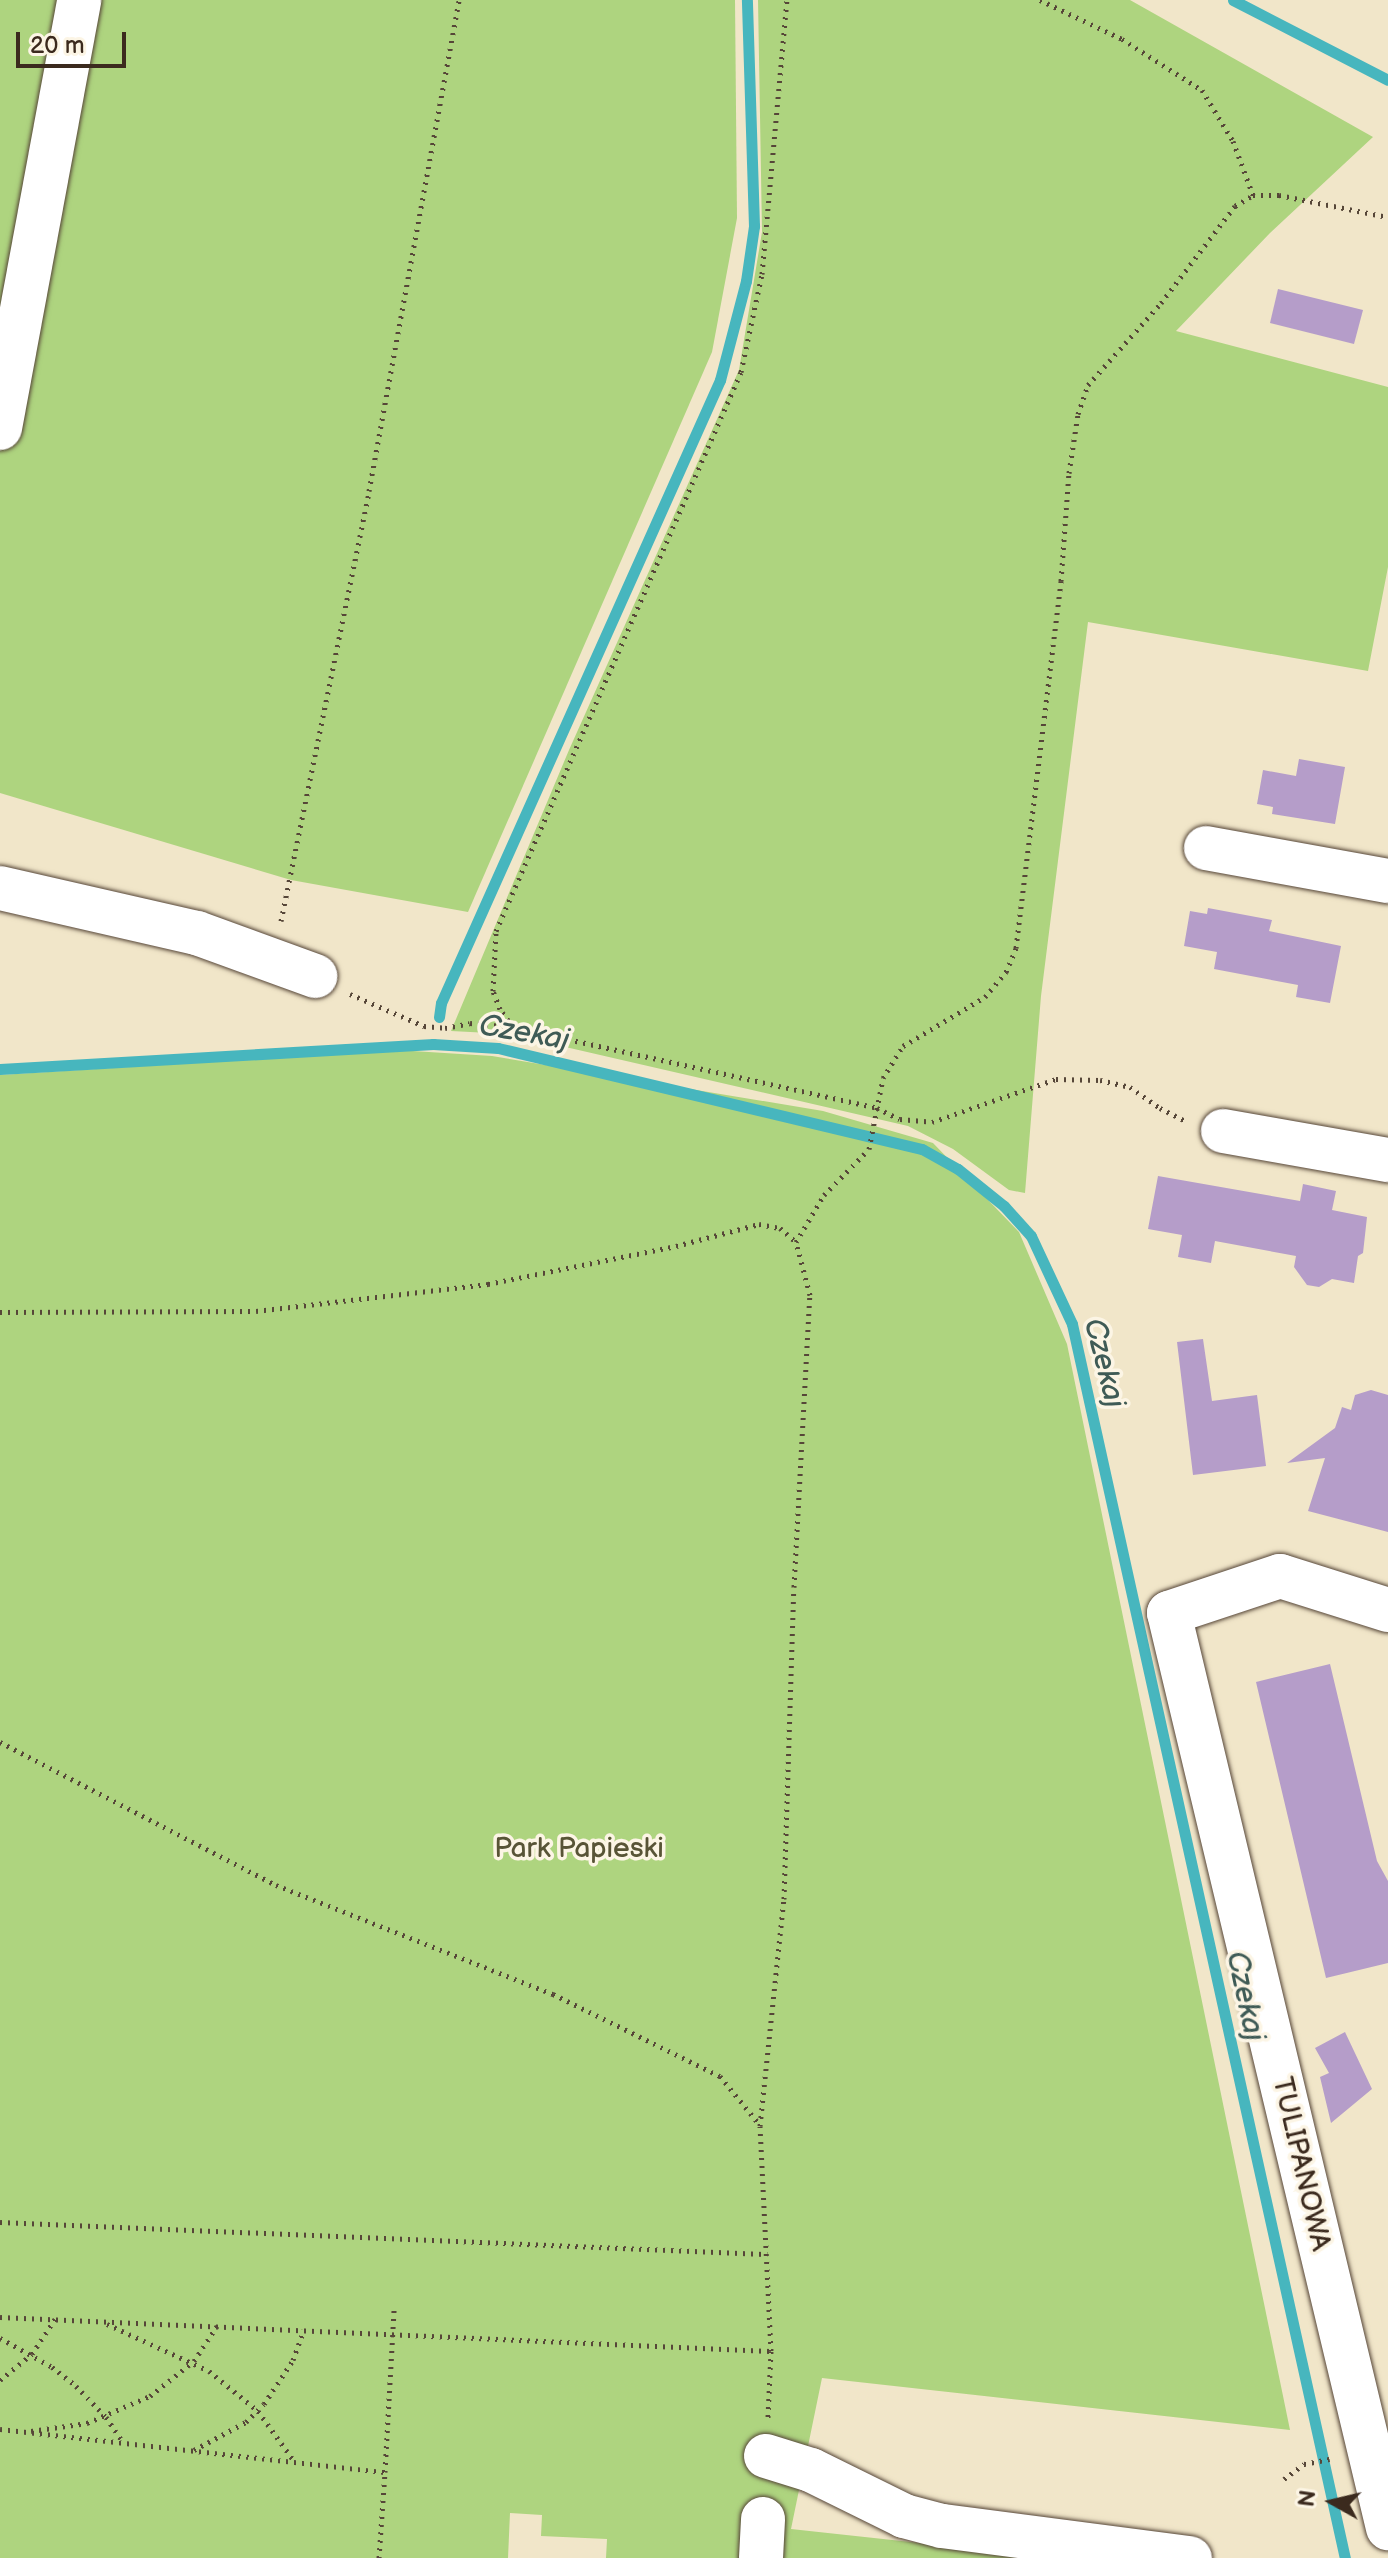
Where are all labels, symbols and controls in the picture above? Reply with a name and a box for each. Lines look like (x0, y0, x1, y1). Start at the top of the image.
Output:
scale bar (20, 16, 130, 66)
text: 20 m (30, 31, 85, 60)
water label: Czekaj (476, 1007, 572, 1059)
water label: Czekaj (1076, 1315, 1132, 1411)
park label: Park Papieski (494, 1832, 664, 1866)
water label: Czekaj (1218, 1948, 1272, 2044)
street label: TULIPANOWA (1265, 2074, 1337, 2254)
north arrow (1292, 2462, 1372, 2542)
text: N (1293, 2489, 1322, 2509)

